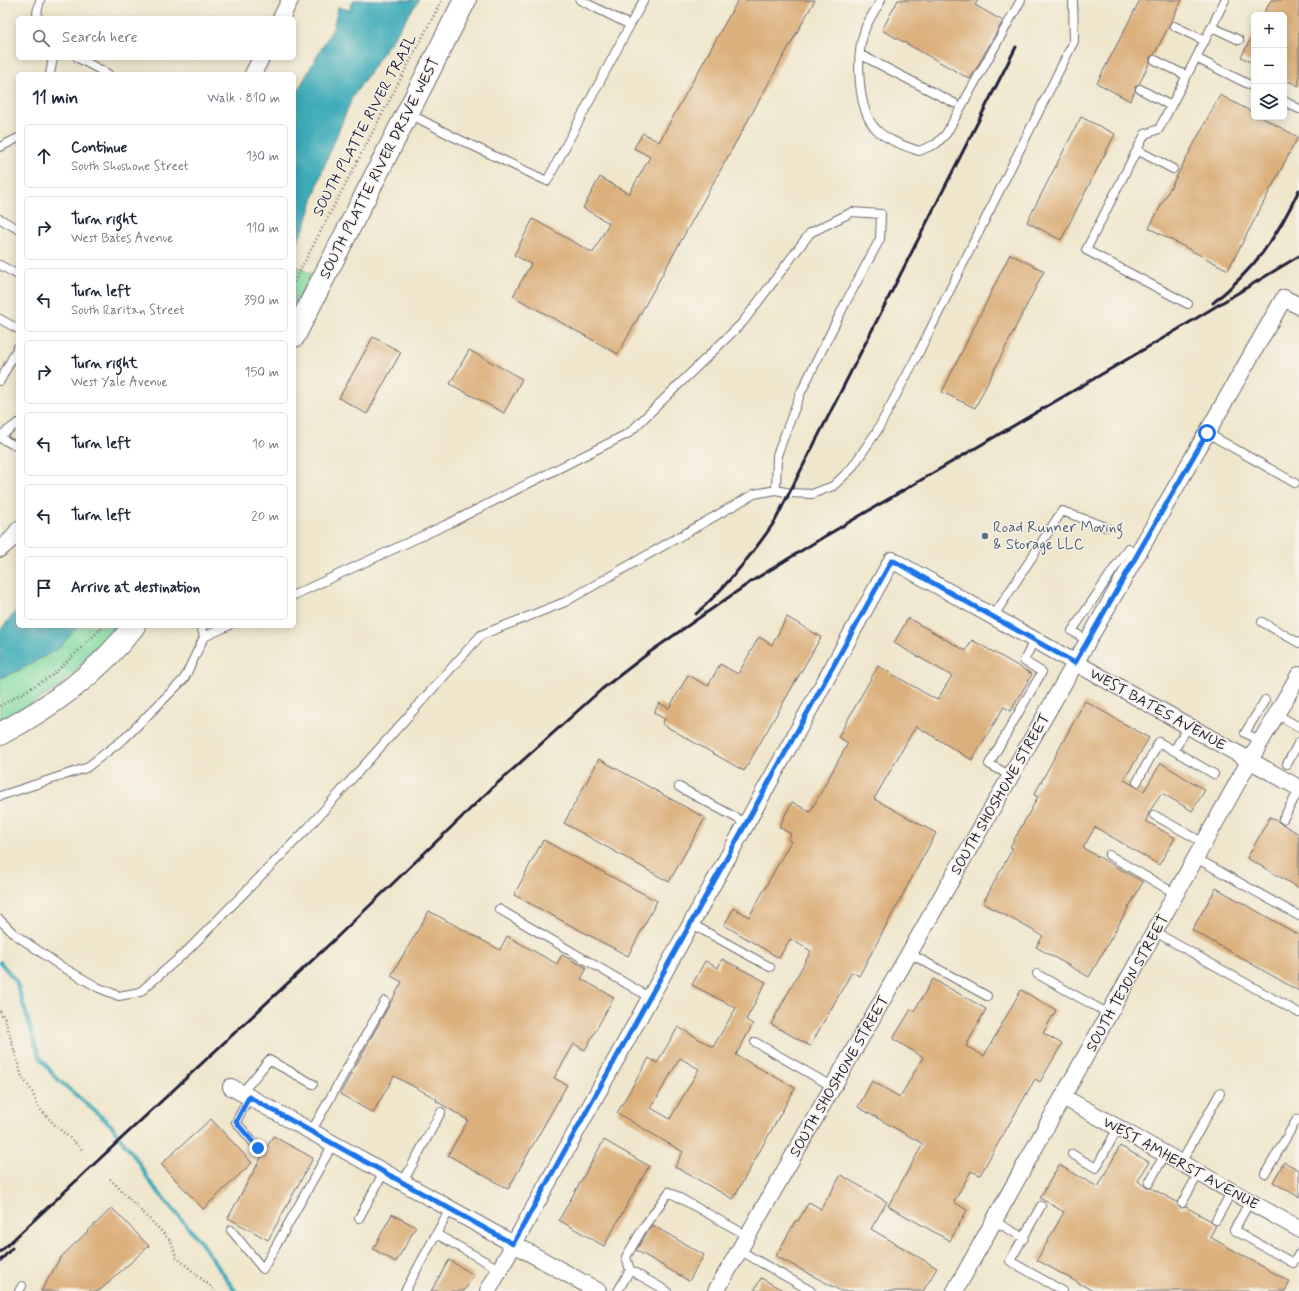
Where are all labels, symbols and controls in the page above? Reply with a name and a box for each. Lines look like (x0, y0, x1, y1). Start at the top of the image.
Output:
map controls (1251, 12, 1287, 120)
button: + (1251, 12, 1287, 48)
search box (16, 16, 296, 60)
icon: search (30, 27, 52, 49)
text: Search here (62, 28, 138, 48)
street label: SOUTH PLATTE RIVER TRAIL (308, 30, 422, 220)
button: − (1251, 48, 1287, 84)
street label: SOUTH PLATTE RIVER DRIVE WEST (315, 54, 445, 283)
button: layers (1251, 84, 1287, 120)
text: 11 min (32, 87, 78, 109)
text: Walk · 810 m (207, 90, 280, 107)
text: Continue (71, 138, 127, 158)
icon: ahead (33, 145, 55, 167)
text: 130 m (246, 148, 279, 165)
text: South Shoshone Street (71, 158, 189, 175)
text: Turn right (71, 210, 138, 230)
icon: right (33, 217, 55, 239)
text: 110 m (246, 220, 279, 237)
text: West Bates Avenue (71, 230, 173, 247)
text: Turn left (71, 282, 131, 302)
icon: left (33, 289, 55, 311)
text: 390 m (244, 292, 279, 309)
text: South Raritan Street (71, 302, 184, 319)
text: Turn right (71, 354, 138, 374)
icon: right (33, 361, 55, 383)
text: 150 m (245, 364, 279, 381)
text: West Yale Avenue (71, 374, 168, 391)
route start (1198, 424, 1216, 442)
icon: left (33, 433, 55, 455)
text: Turn left (71, 434, 131, 454)
text: 10 m (252, 436, 279, 453)
icon: left (33, 505, 55, 527)
text: Turn left (71, 506, 131, 526)
text: 20 m (251, 508, 279, 525)
place label: Road Runner Moving & Storage LLC (993, 518, 1123, 555)
marker: Road Runner Moving & Storage LLC (980, 531, 990, 541)
icon: arrive (33, 577, 55, 599)
text: Arrive at destination (71, 578, 200, 598)
street label: WEST BATES AVENUE (1086, 664, 1230, 756)
street label: SOUTH SHOSHONE STREET (946, 710, 1055, 879)
street label: SOUTH TEJON STREET (1082, 911, 1174, 1056)
street label: SOUTH SHOSHONE STREET (785, 992, 894, 1161)
street label: WEST AMHERST AVENUE (1099, 1113, 1262, 1215)
route end (249, 1139, 267, 1157)

